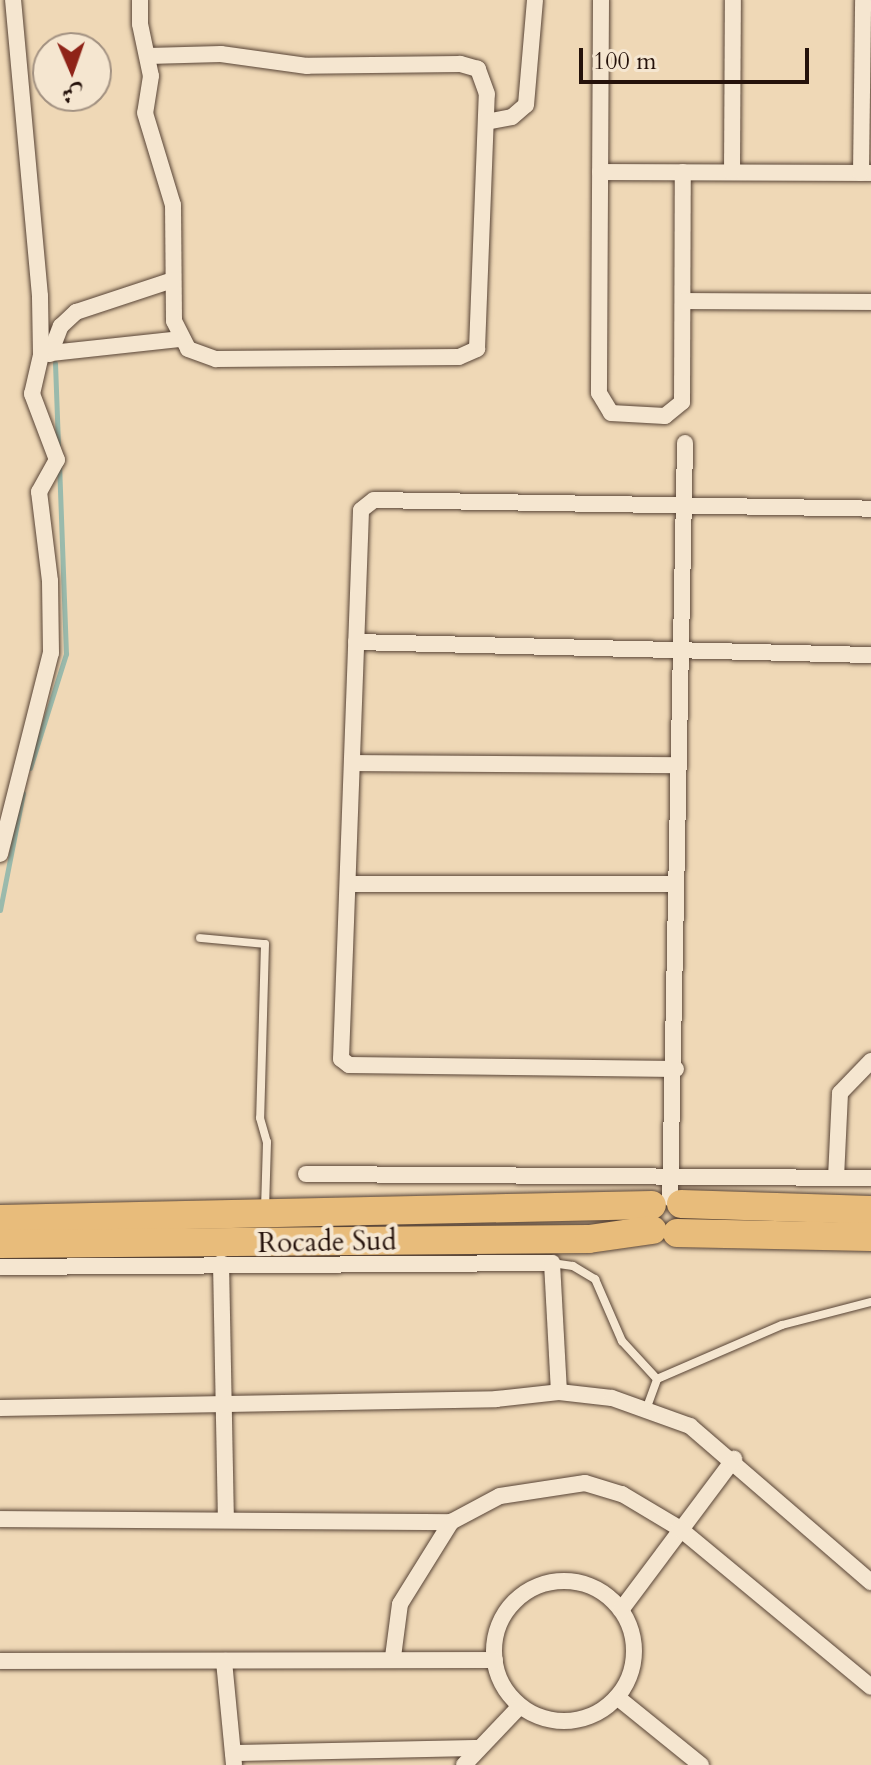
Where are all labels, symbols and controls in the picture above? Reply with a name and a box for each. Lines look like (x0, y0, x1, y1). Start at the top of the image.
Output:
north arrow (32, 32, 112, 112)
scale bar (583, 32, 813, 82)
text: 100 m (593, 45, 657, 78)
text: ش (61, 79, 84, 109)
street label: Rocade Sud (257, 1224, 397, 1260)

